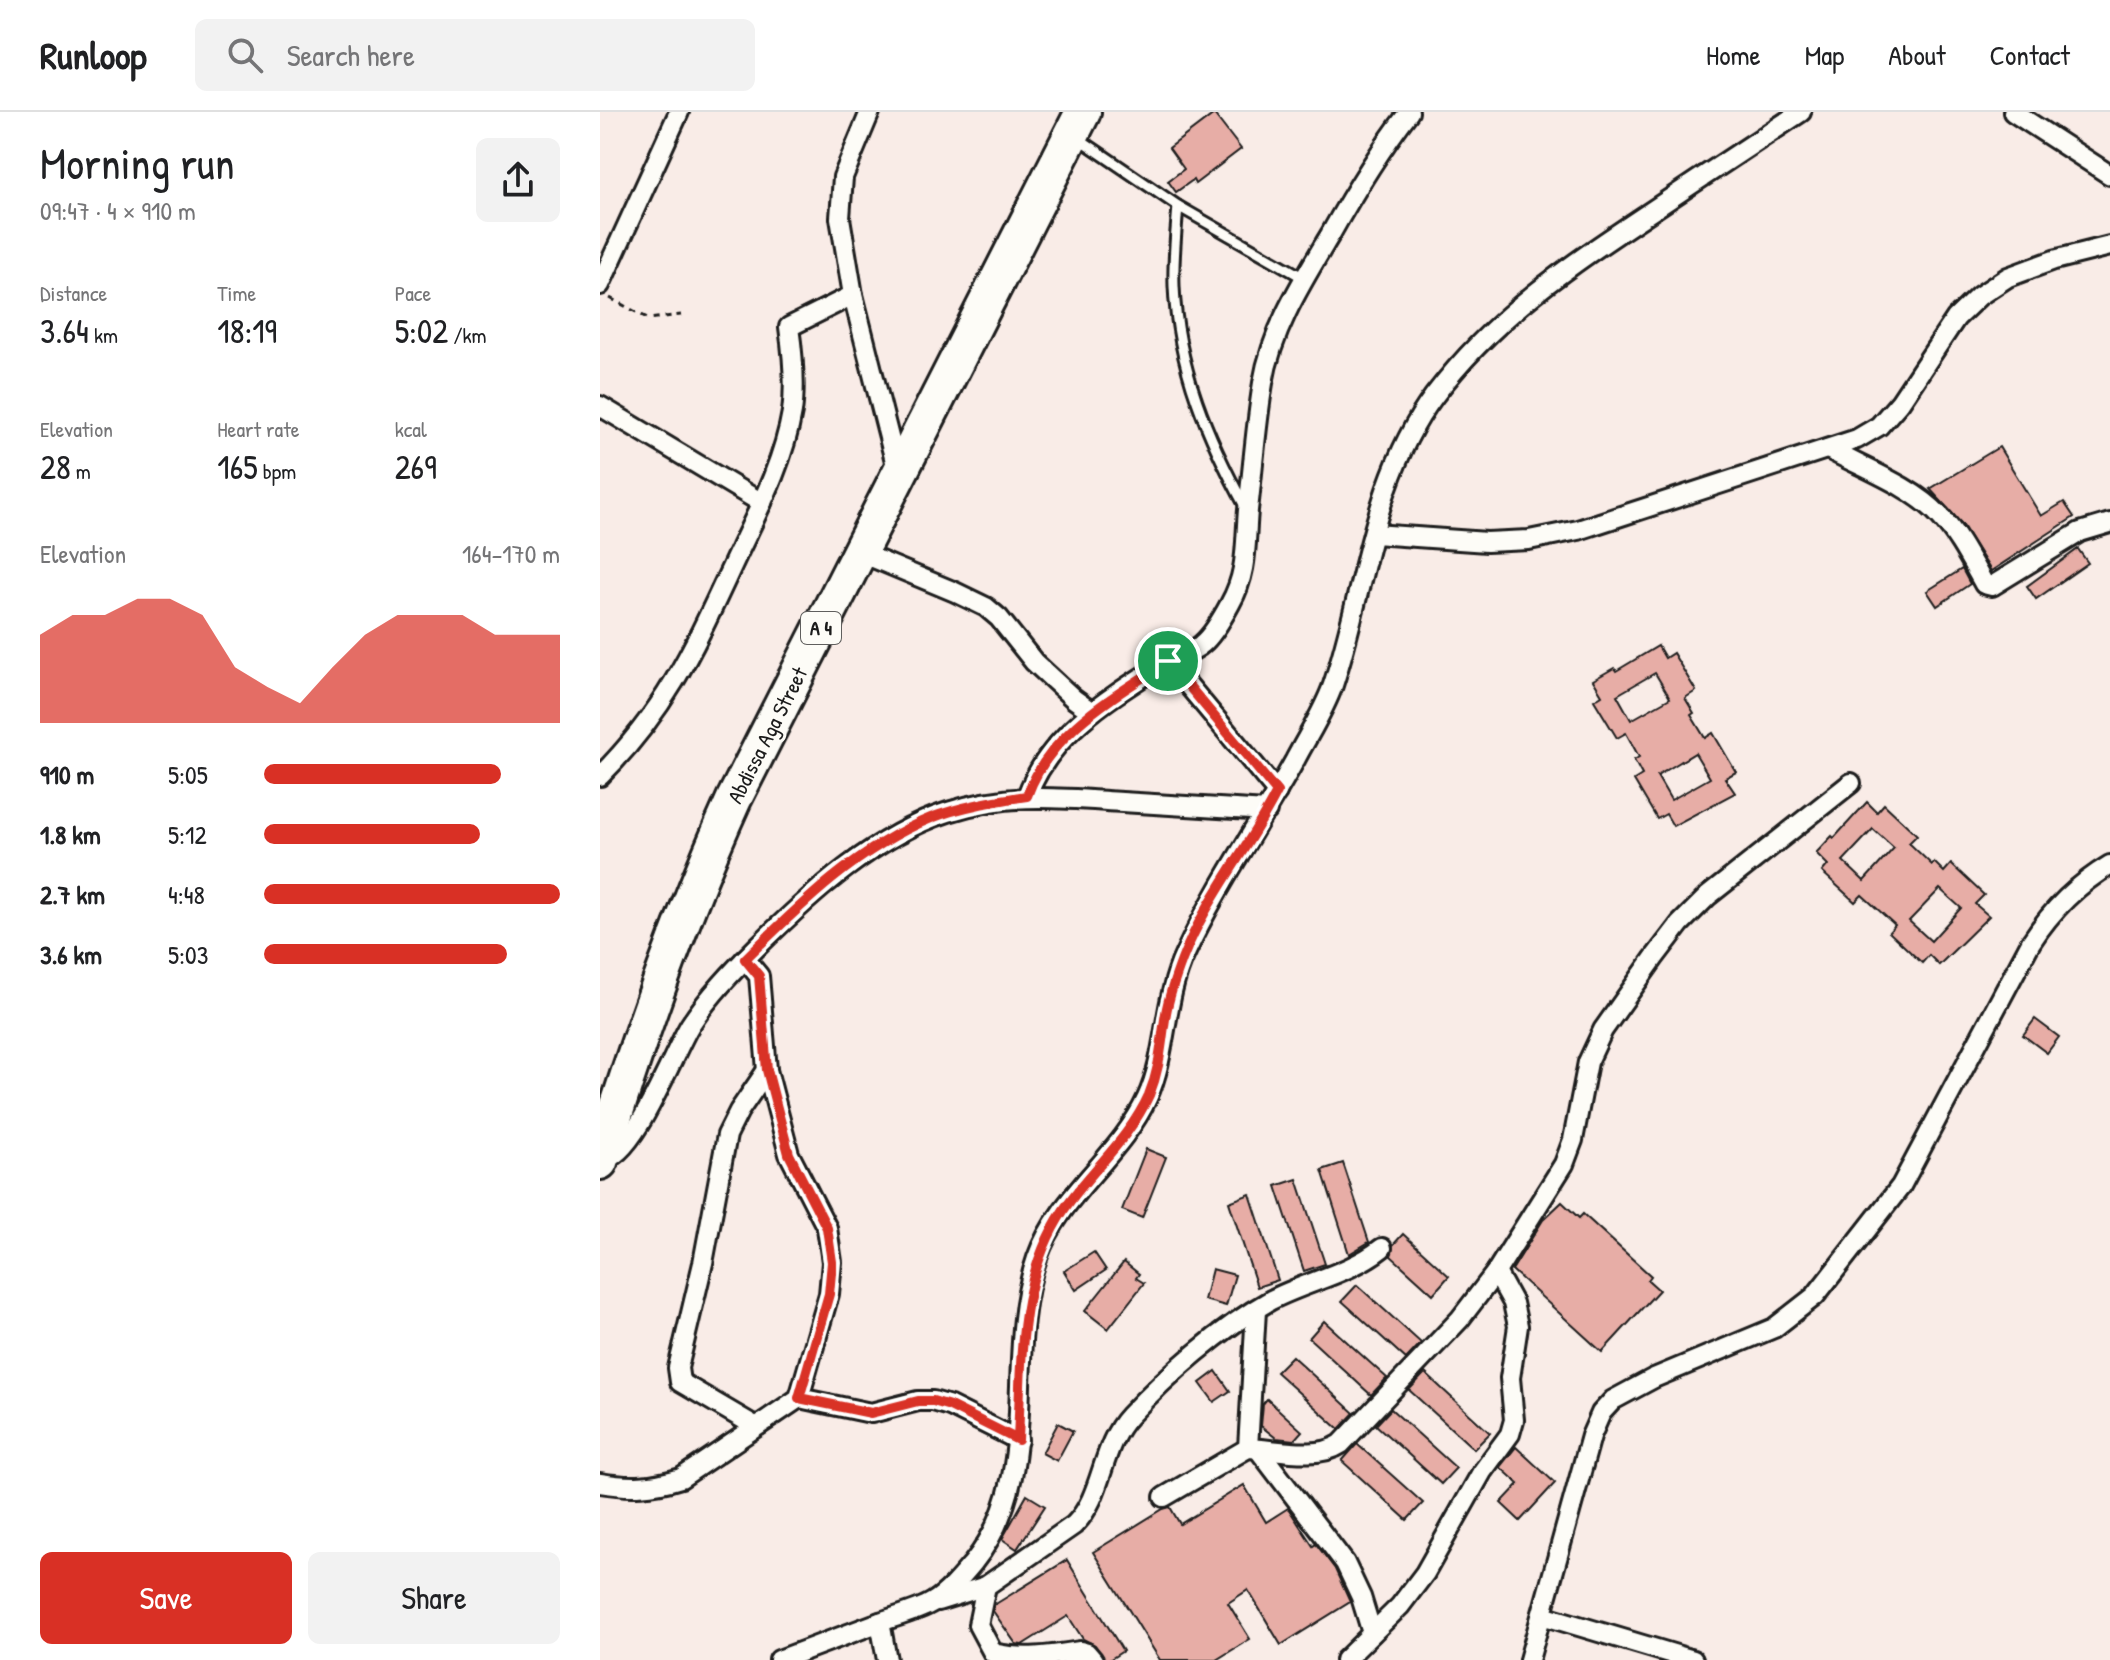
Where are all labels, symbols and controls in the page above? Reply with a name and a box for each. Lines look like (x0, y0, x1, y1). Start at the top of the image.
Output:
search box (195, 19, 755, 91)
text: Runloop (40, 29, 147, 81)
icon: search (223, 33, 267, 77)
text: Search here (287, 35, 415, 75)
text: Home (1706, 36, 1761, 74)
text: Map (1805, 36, 1844, 74)
text: About (1888, 36, 1946, 74)
text: Contact (1990, 36, 2070, 74)
text: Morning run (40, 133, 235, 193)
button: share (476, 138, 560, 222)
text: 09:47 · 4 × 910 m (40, 193, 196, 228)
text: Distance (40, 278, 107, 308)
text: Time (217, 278, 256, 308)
text: Pace (395, 278, 431, 308)
text: 3.64 (40, 308, 89, 354)
text: 18:19 (217, 308, 277, 354)
text: 5:02 (395, 308, 448, 354)
text: km (89, 320, 118, 350)
text: /km (448, 320, 487, 350)
text: Elevation (40, 414, 113, 444)
text: Heart rate (217, 414, 300, 444)
text: kcal (395, 414, 427, 444)
text: 28 (40, 444, 71, 490)
text: 165 (217, 444, 258, 490)
text: 269 (395, 444, 437, 490)
text: m (71, 456, 91, 486)
text: bpm (258, 456, 296, 486)
text: Elevation (40, 536, 126, 571)
text: 164–170 m (462, 536, 560, 571)
road number: A 4 (801, 612, 841, 644)
pin (1134, 627, 1202, 695)
icon: arrive (1146, 639, 1190, 683)
street label: Abdissa Aga Street (720, 661, 814, 808)
text: 910 m (40, 757, 94, 792)
text: 5:05 (168, 757, 208, 792)
text: 1.8 km (40, 817, 101, 852)
text: 5:12 (168, 817, 207, 852)
text: 2.7 km (40, 877, 105, 912)
text: 4:48 (168, 877, 205, 912)
text: 3.6 km (40, 937, 102, 972)
text: 5:03 (168, 937, 208, 972)
button: Save (40, 1552, 292, 1644)
button: Share (308, 1552, 560, 1644)

